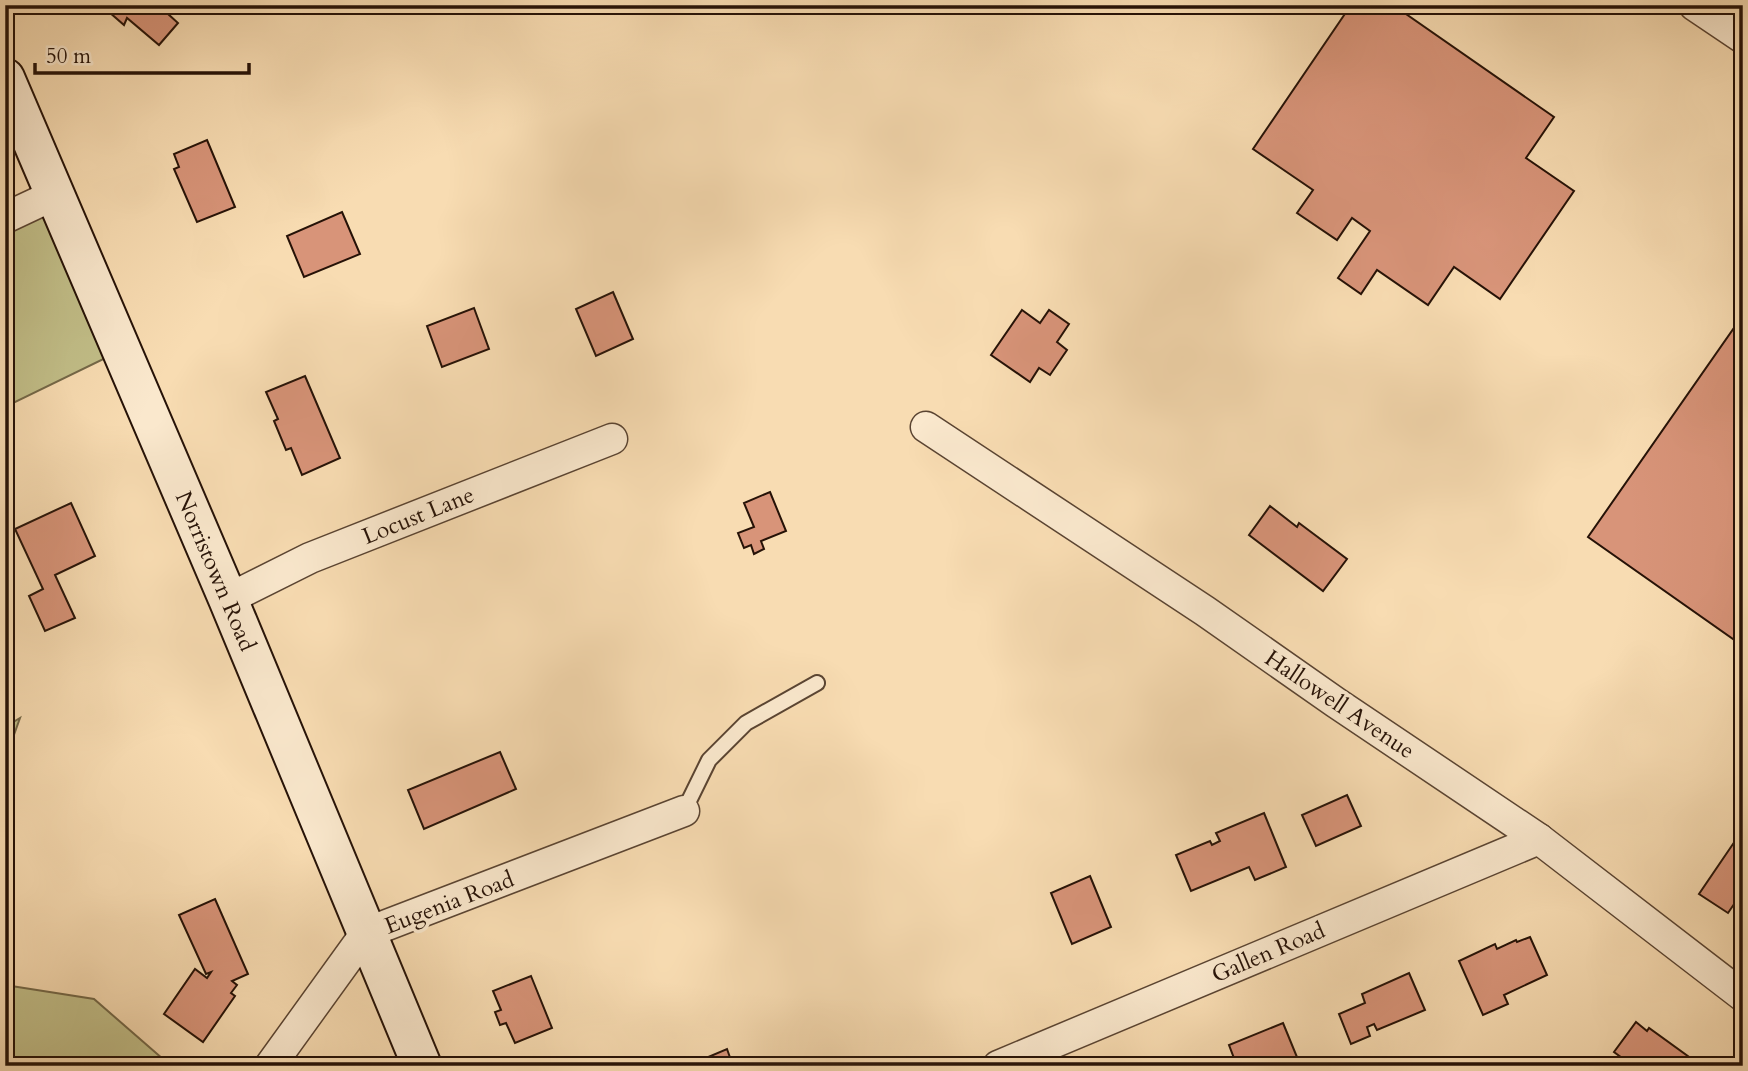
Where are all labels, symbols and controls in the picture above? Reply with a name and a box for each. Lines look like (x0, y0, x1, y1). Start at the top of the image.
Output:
scale bar (35, 32, 248, 76)
text: 50 m (46, 42, 91, 71)
street label: Locust Lane (358, 479, 479, 552)
street label: Norristown Road (168, 486, 263, 657)
street label: Hallowell Avenue (1259, 643, 1421, 766)
street label: Eugenia Road (380, 863, 519, 941)
street label: Gallen Road (1207, 914, 1330, 990)

